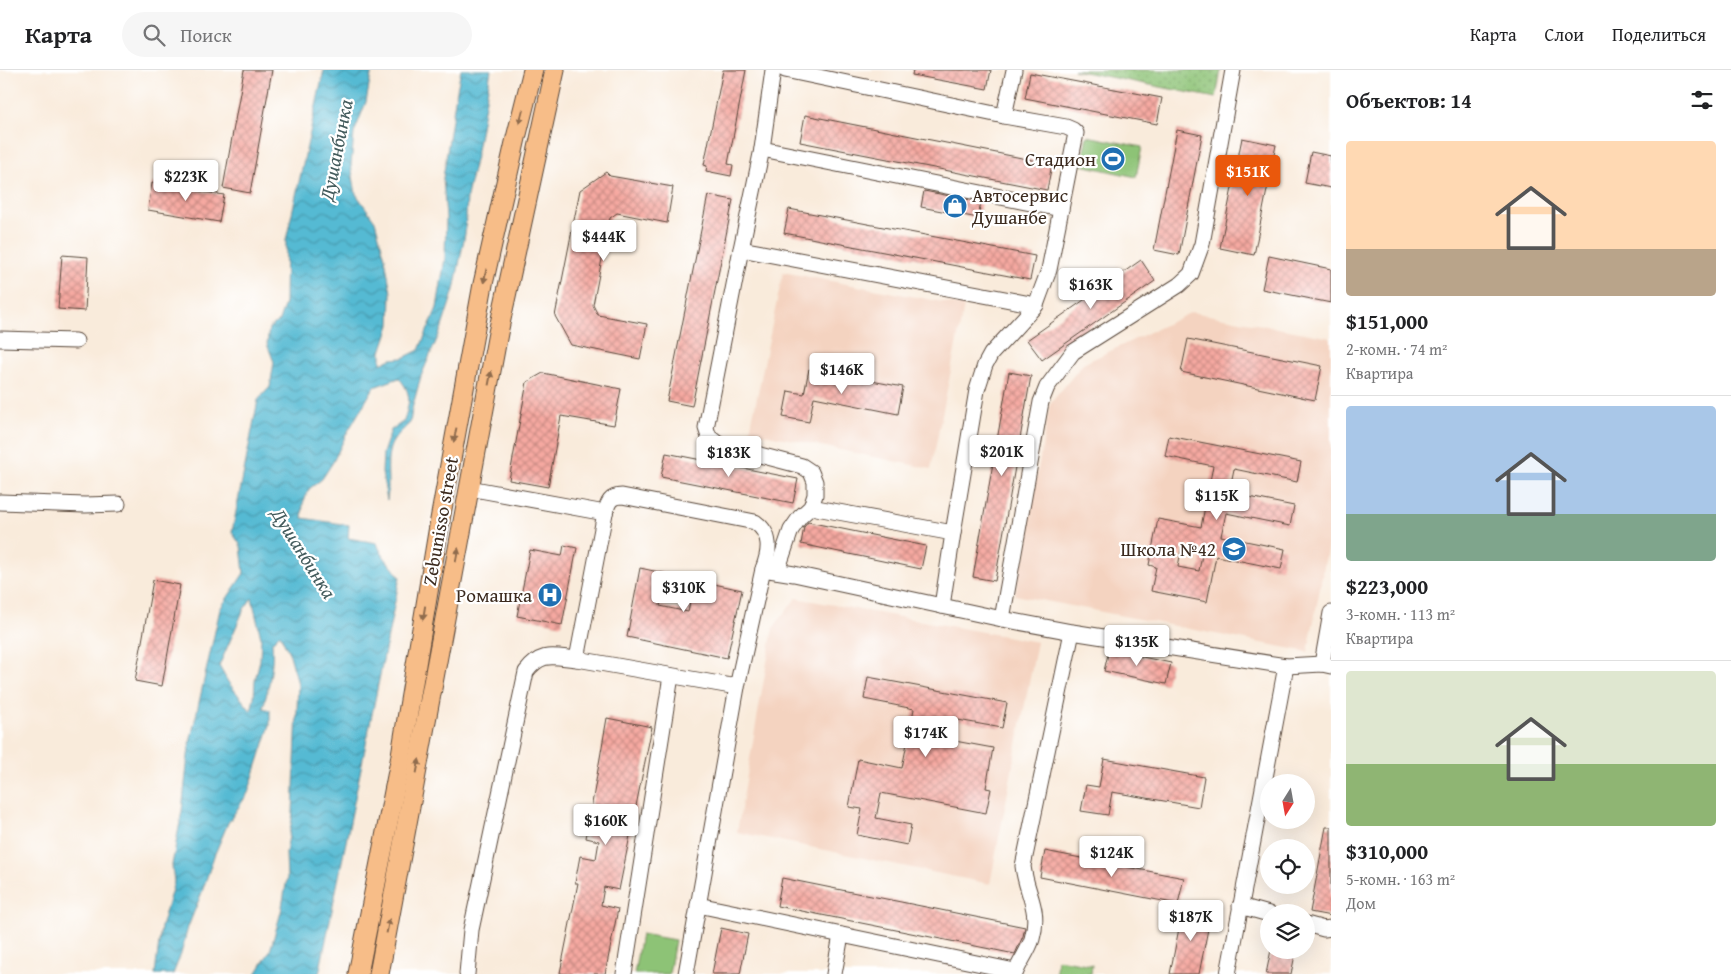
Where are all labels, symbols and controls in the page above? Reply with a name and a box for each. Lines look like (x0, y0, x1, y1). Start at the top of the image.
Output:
search box (122, 12, 472, 57)
text: Карта (25, 17, 92, 52)
icon: search (140, 21, 168, 49)
text: Поиск (180, 21, 232, 49)
text: Карта (1470, 21, 1517, 48)
text: Слои (1545, 21, 1584, 48)
text: Поделиться (1612, 21, 1706, 48)
text: Объектов: 14 (1346, 85, 1472, 116)
icon: filters (1688, 86, 1716, 114)
water label: Душанбинка (311, 96, 360, 204)
one-way arrow (517, 110, 525, 125)
place label: Стадион (1025, 145, 1096, 173)
sports icon: Стадион (1100, 146, 1126, 172)
pin: $151K (1213, 154, 1283, 197)
text: $151K (1226, 159, 1270, 183)
pin: $223K (151, 160, 221, 202)
text: $223K (164, 164, 208, 188)
icon: home (1486, 173, 1576, 263)
place label: Автосервис Душанбе (971, 181, 1068, 231)
shop icon: Автосервис Душанбе (942, 193, 968, 219)
pin: $444K (569, 220, 639, 262)
text: $444K (582, 224, 626, 248)
one-way arrow (481, 268, 489, 283)
pin: $163K (1056, 268, 1126, 310)
text: $163K (1069, 272, 1113, 296)
text: $151,000 (1346, 306, 1428, 337)
text: 2-комн. · 74 m² (1346, 337, 1447, 361)
pin: $146K (807, 352, 877, 395)
text: $146K (820, 357, 864, 381)
text: Квартира (1346, 361, 1413, 385)
one-way arrow (486, 370, 494, 386)
one-way arrow (451, 428, 459, 444)
pin: $201K (967, 434, 1037, 477)
pin: $183K (694, 436, 764, 478)
text: $201K (980, 439, 1024, 463)
icon: home (1486, 439, 1576, 529)
text: $183K (707, 440, 751, 464)
street label: Zebunisso street (415, 454, 465, 588)
pin: $115K (1182, 478, 1252, 521)
text: $115K (1195, 483, 1239, 507)
water label: Душанбинка (264, 501, 344, 605)
place label: Школа №42 (1121, 535, 1216, 563)
school or university icon: Школа №42 (1221, 536, 1247, 562)
one-way arrow (453, 547, 461, 563)
pin: $310K (649, 570, 719, 613)
text: $223,000 (1346, 571, 1428, 602)
text: $310K (662, 575, 706, 599)
place label: Ромашка (456, 581, 532, 609)
hospital icon: Ромашка (537, 582, 563, 608)
text: 3-комн. · 113 m² (1346, 602, 1455, 626)
one-way arrow (420, 605, 428, 621)
pin: $135K (1102, 624, 1172, 667)
text: Квартира (1346, 626, 1413, 650)
text: $135K (1115, 629, 1159, 653)
icon: home (1486, 704, 1576, 794)
pin: $174K (891, 716, 961, 758)
text: $174K (904, 720, 948, 744)
one-way arrow (414, 758, 422, 774)
north arrow (1260, 774, 1315, 829)
map controls (1260, 774, 1315, 959)
pin: $160K (571, 804, 641, 846)
text: $160K (584, 808, 628, 832)
pin: $124K (1077, 836, 1147, 878)
text: $310,000 (1346, 836, 1428, 867)
button: locate (1260, 839, 1315, 894)
text: $124K (1090, 840, 1134, 864)
text: 5-комн. · 163 m² (1346, 867, 1455, 891)
text: Дом (1346, 891, 1376, 915)
pin: $187K (1156, 900, 1226, 942)
text: $187K (1169, 904, 1213, 928)
button: layers (1260, 904, 1315, 959)
one-way arrow (384, 918, 392, 934)

